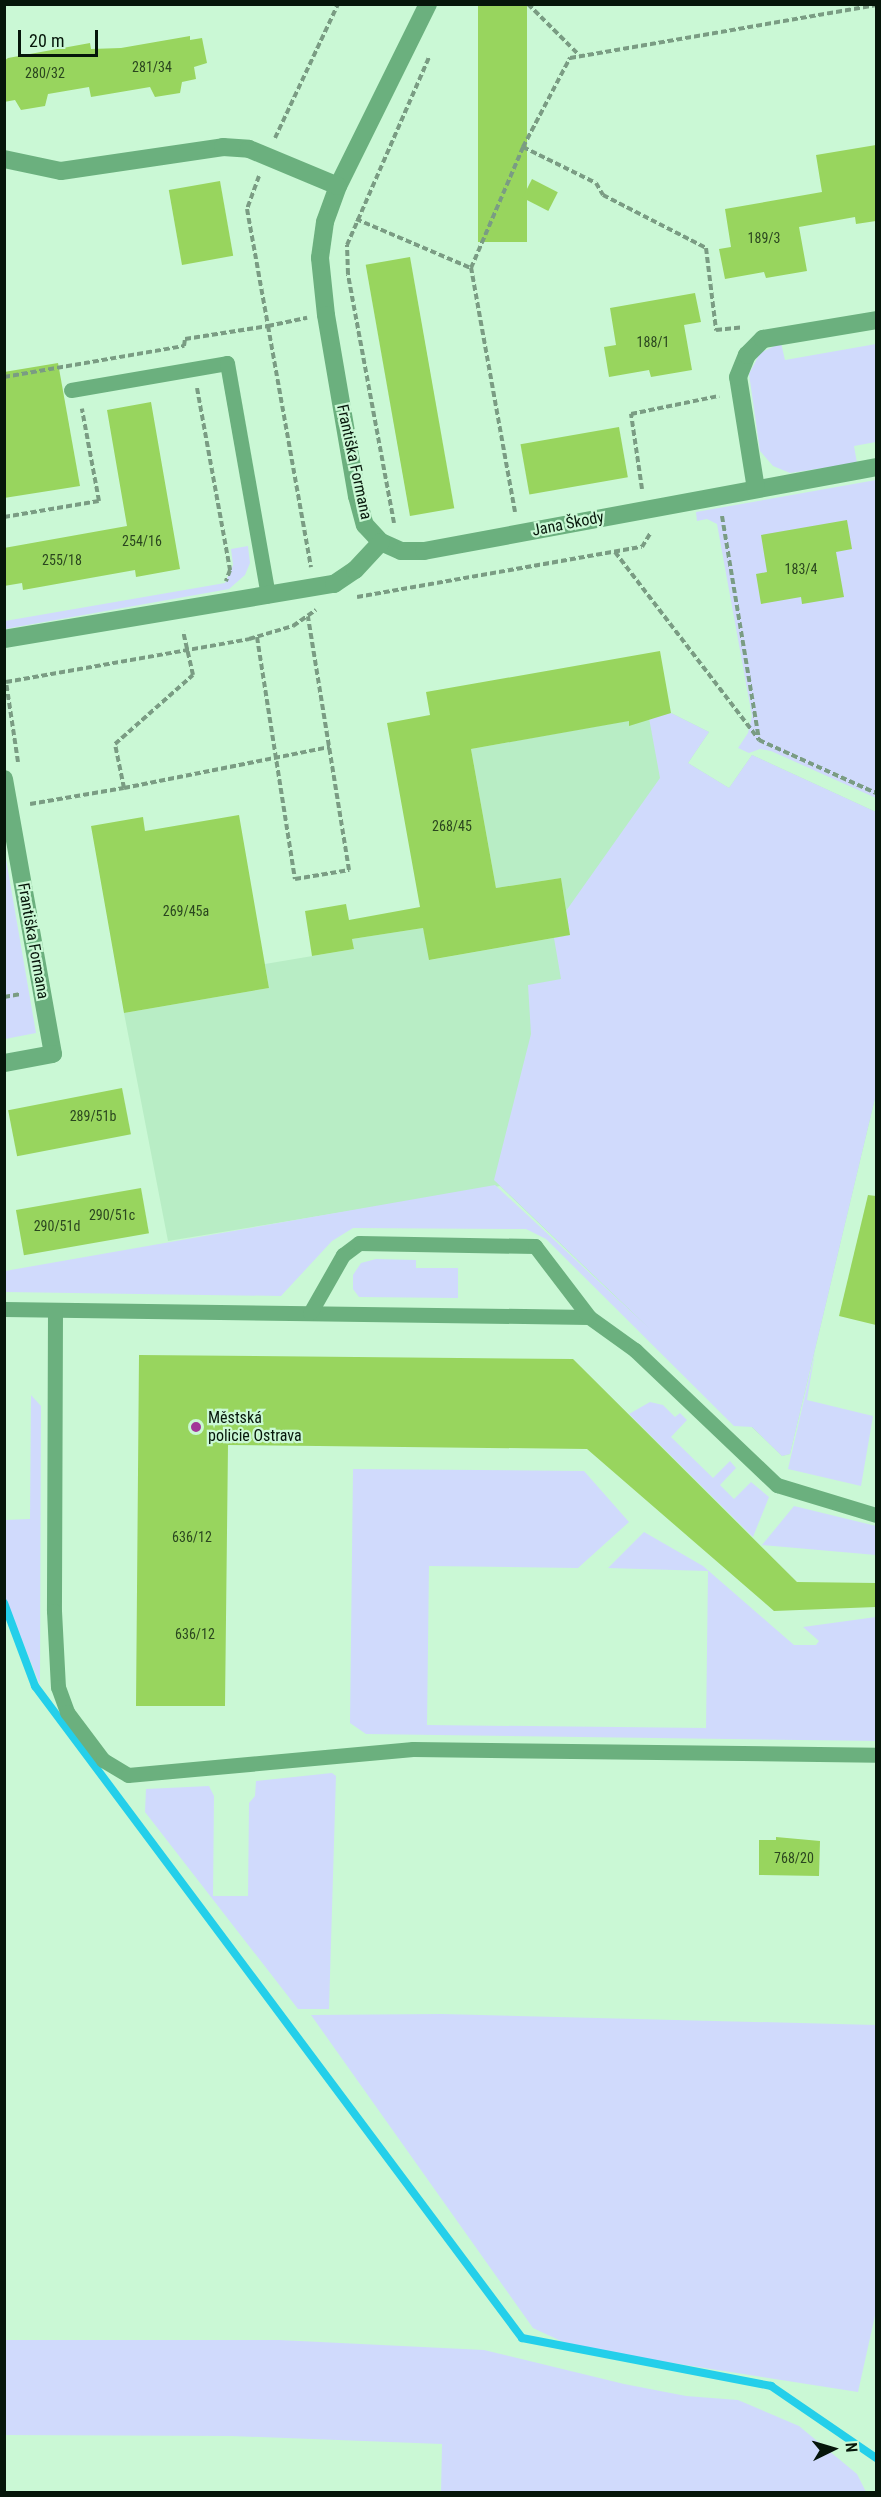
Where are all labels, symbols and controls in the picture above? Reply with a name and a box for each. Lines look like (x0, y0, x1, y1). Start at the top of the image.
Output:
scale bar (21, 18, 100, 56)
text: 20 m (29, 30, 64, 51)
house number: 281/34 (132, 59, 172, 75)
house number: 280/32 (25, 65, 65, 81)
house number: 189/3 (748, 230, 780, 246)
house number: 188/1 (637, 334, 669, 350)
street label: Františka Formana (332, 403, 376, 521)
street label: Jana Škody (531, 508, 605, 540)
house number: 254/16 (122, 533, 162, 549)
house number: 255/18 (42, 552, 82, 568)
house number: 183/4 (785, 561, 817, 577)
house number: 268/45 (432, 818, 472, 834)
street label: Františka Formana (13, 882, 53, 1000)
house number: 269/45a (163, 903, 209, 919)
house number: 289/51b (70, 1108, 116, 1124)
house number: 290/51c (89, 1207, 135, 1223)
house number: 290/51d (34, 1218, 80, 1234)
place label: Městská policie Ostrava (208, 1408, 302, 1446)
marker: Městská policie Ostrava (189, 1420, 203, 1434)
house number: 636/12 (172, 1529, 212, 1545)
house number: 636/12 (175, 1626, 215, 1642)
house number: 768/20 (774, 1850, 814, 1866)
north arrow (803, 2419, 863, 2479)
text: N (842, 2442, 861, 2453)

